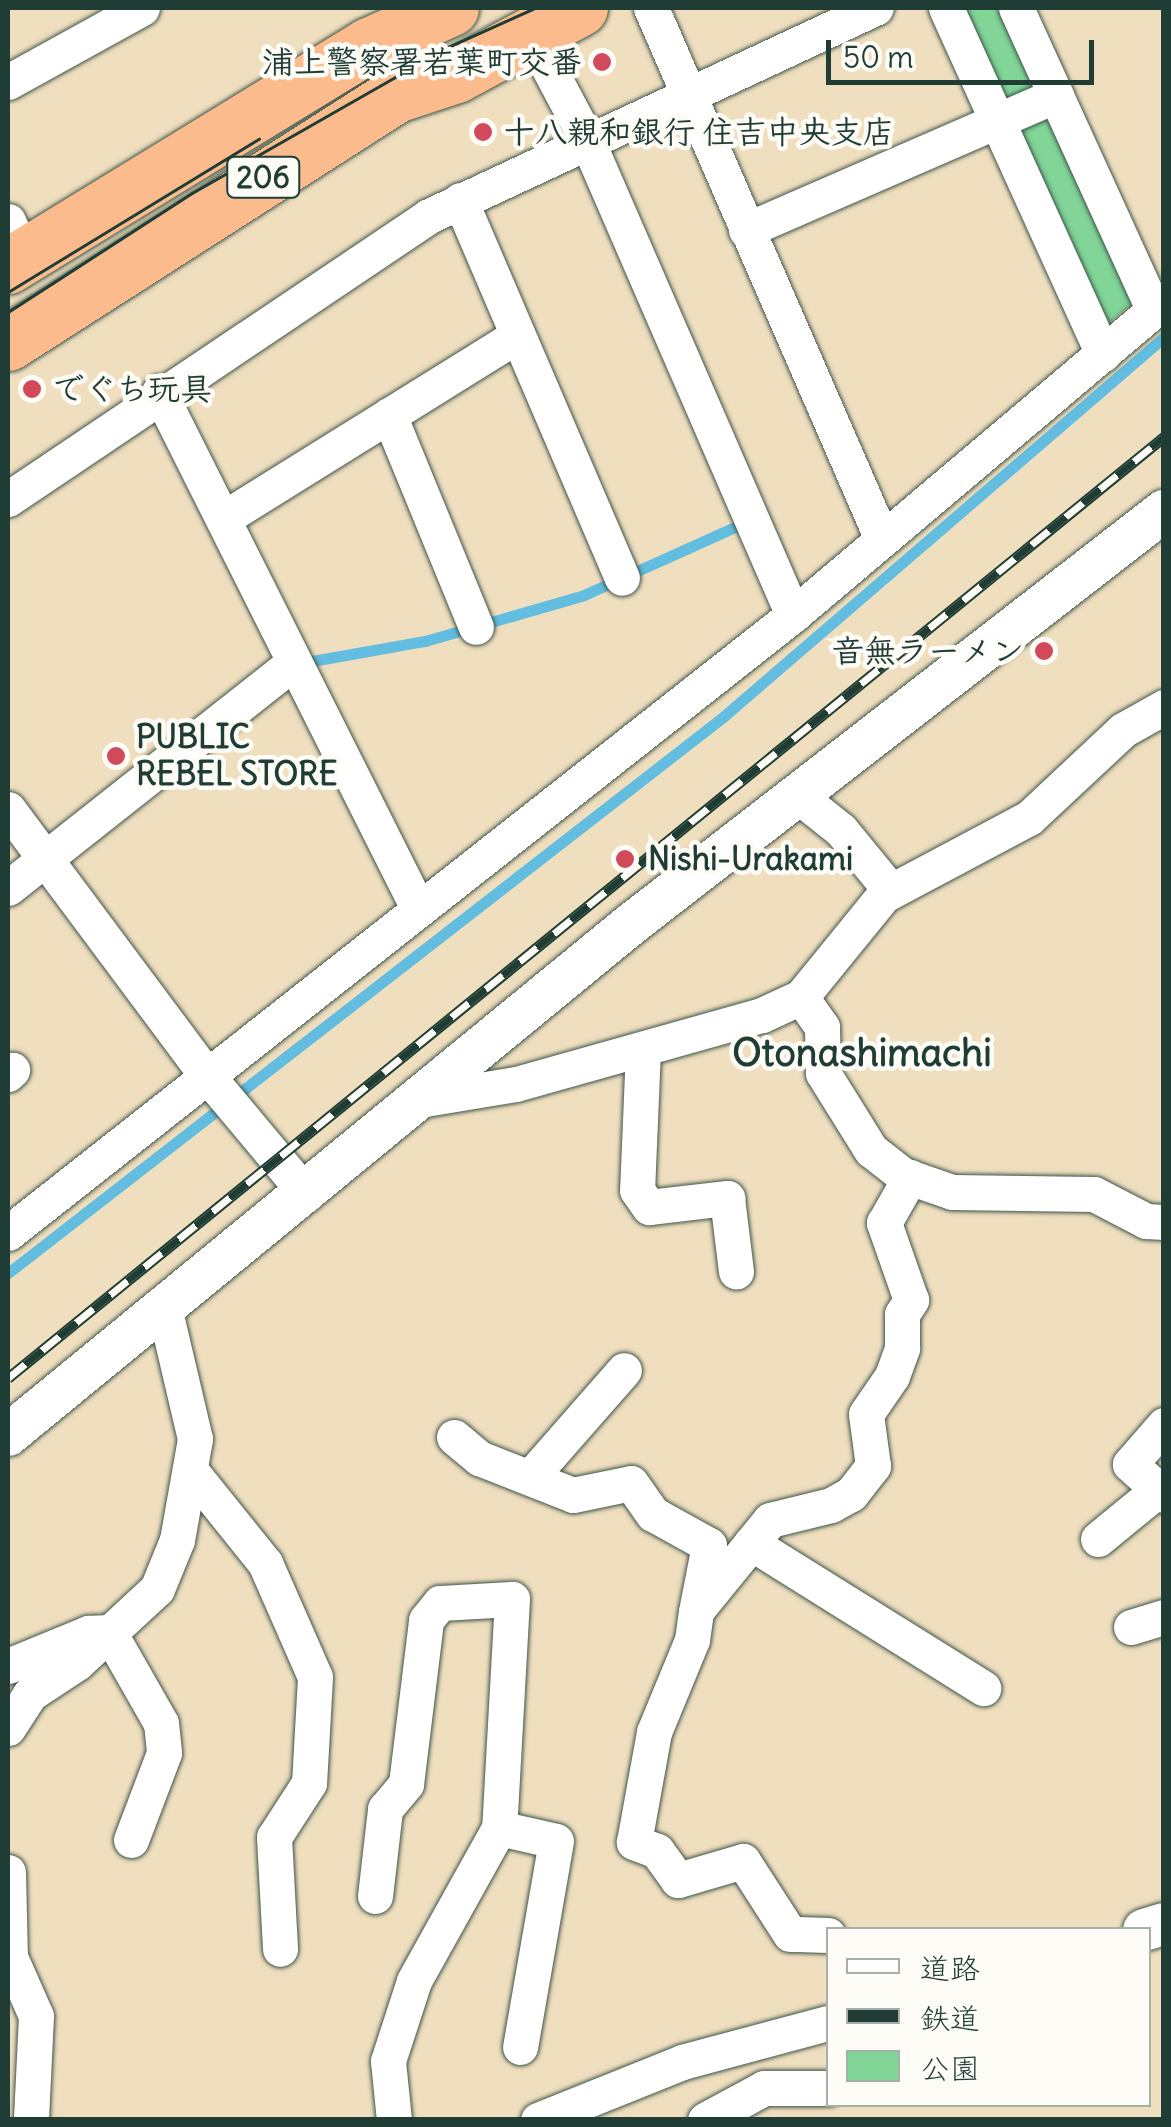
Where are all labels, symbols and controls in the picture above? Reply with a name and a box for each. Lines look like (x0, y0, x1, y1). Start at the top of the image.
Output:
scale bar (831, 20, 1098, 82)
text: 50 m (843, 38, 913, 76)
place label: 浦上警察署若葉町交番 (262, 43, 582, 81)
marker: 浦上警察署若葉町交番 (591, 51, 613, 73)
place label: 十八親和銀行 住吉中央支店 (503, 113, 895, 151)
marker: 十八親和銀行 住吉中央支店 (472, 121, 494, 143)
road number: 206 (226, 152, 300, 202)
place label: でぐち玩具 (52, 370, 212, 408)
marker: でぐち玩具 (21, 378, 43, 400)
place label: 音無ラーメン (832, 632, 1024, 670)
marker: 音無ラーメン (1033, 640, 1055, 662)
place label: PUBLIC REBEL STORE (136, 719, 338, 794)
marker: PUBLIC REBEL STORE (105, 745, 127, 767)
place label: Nishi-Urakami (648, 840, 853, 878)
marker: Nishi-Urakami (612, 846, 638, 872)
district label: Otonashimachi (732, 1030, 992, 1076)
legend (826, 1927, 1151, 2107)
text: 道路 (920, 1949, 980, 1987)
text: 鉄道 (920, 1999, 980, 2037)
text: 公園 (920, 2049, 980, 2087)

